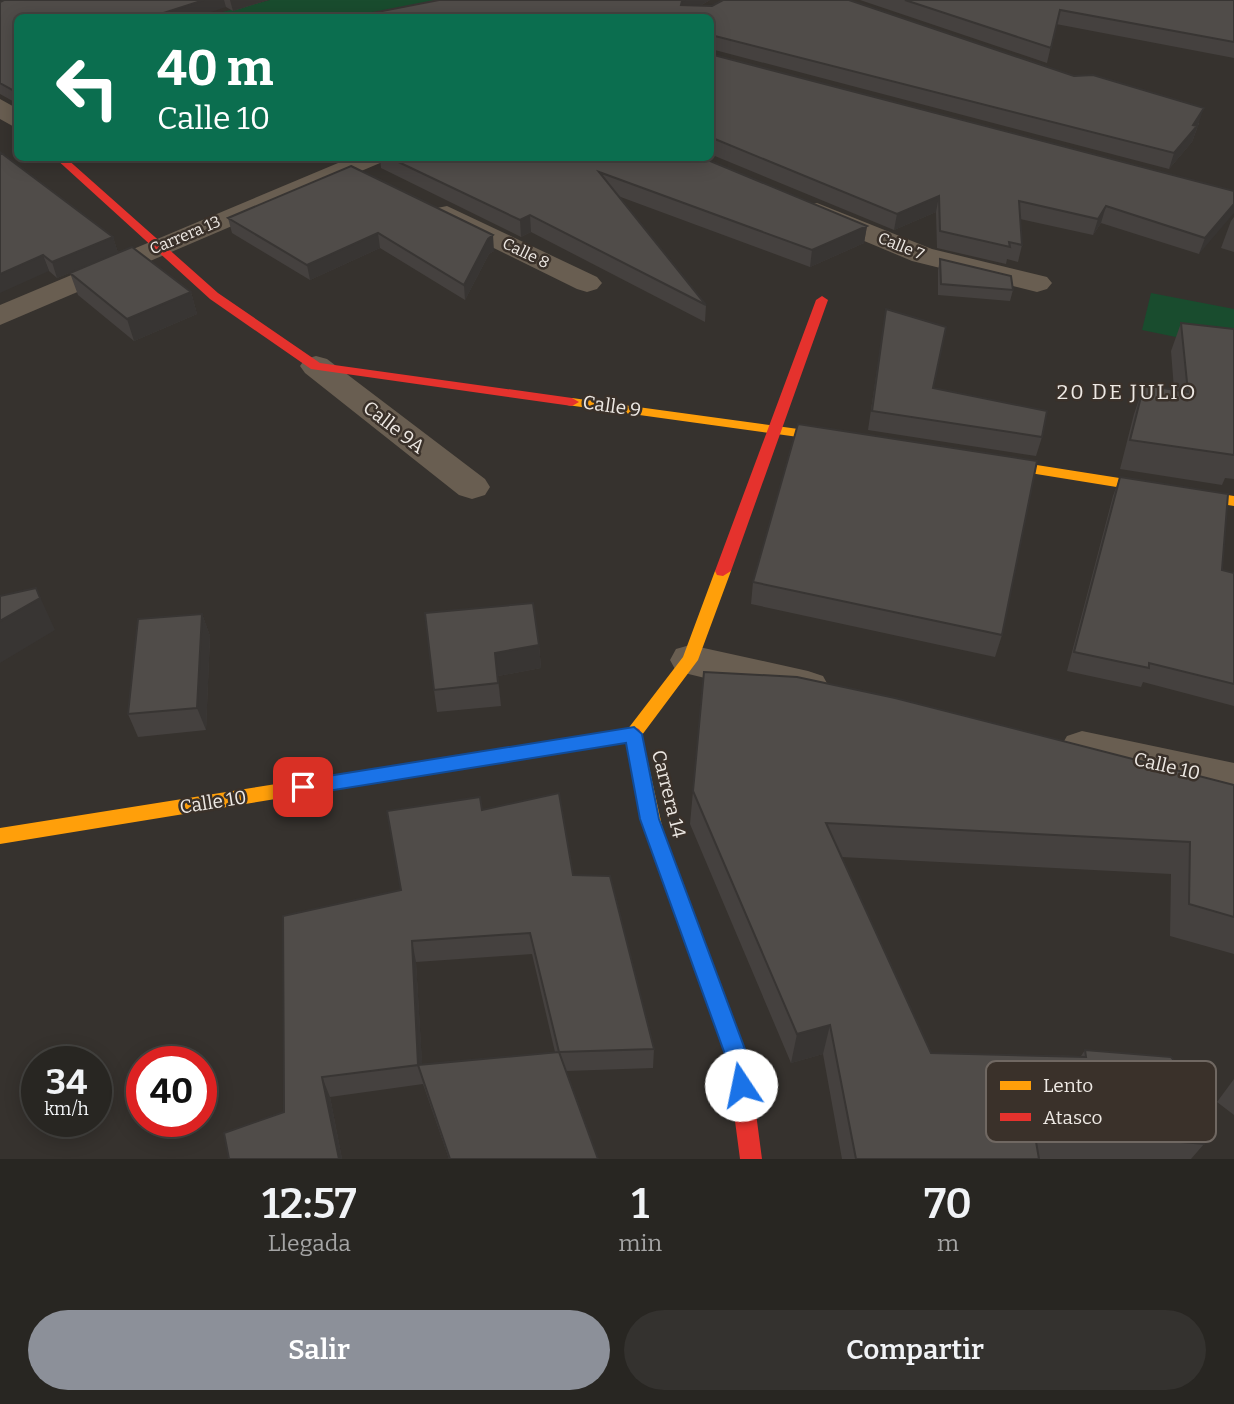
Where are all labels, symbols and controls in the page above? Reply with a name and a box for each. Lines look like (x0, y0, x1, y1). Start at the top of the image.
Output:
text: 40 m (157, 39, 274, 98)
icon: left (42, 42, 133, 133)
text: Calle 10 (157, 99, 270, 137)
street label: Carrera 13 (147, 212, 223, 258)
street label: Calle 7 (875, 228, 927, 264)
street label: Calle 8 (500, 234, 552, 272)
district label: 20 DE JULIO (1057, 379, 1197, 405)
street label: Calle 9 (581, 391, 643, 421)
street label: Calle 9A (359, 396, 430, 459)
street label: Calle 10 (1132, 747, 1202, 785)
street label: Carrera 14 (647, 748, 691, 840)
pin (273, 757, 333, 817)
icon: arrive (284, 768, 322, 806)
street label: Calle 10 (178, 785, 248, 819)
speed limit sign: 40 (126, 1046, 217, 1137)
position arrow (704, 1048, 778, 1122)
text: 34 (46, 1061, 87, 1103)
legend (986, 1061, 1216, 1142)
text: Lento (1043, 1074, 1093, 1097)
text: km/h (44, 1098, 89, 1120)
text: Atasco (1043, 1106, 1102, 1129)
text: 12:57 (262, 1179, 357, 1229)
text: 1 (631, 1179, 649, 1229)
text: 70 (924, 1179, 972, 1229)
text: Llegada (268, 1229, 351, 1257)
text: min (619, 1229, 662, 1257)
text: m (937, 1229, 959, 1257)
button: Salir (28, 1310, 610, 1390)
button: Compartir (624, 1310, 1206, 1390)

